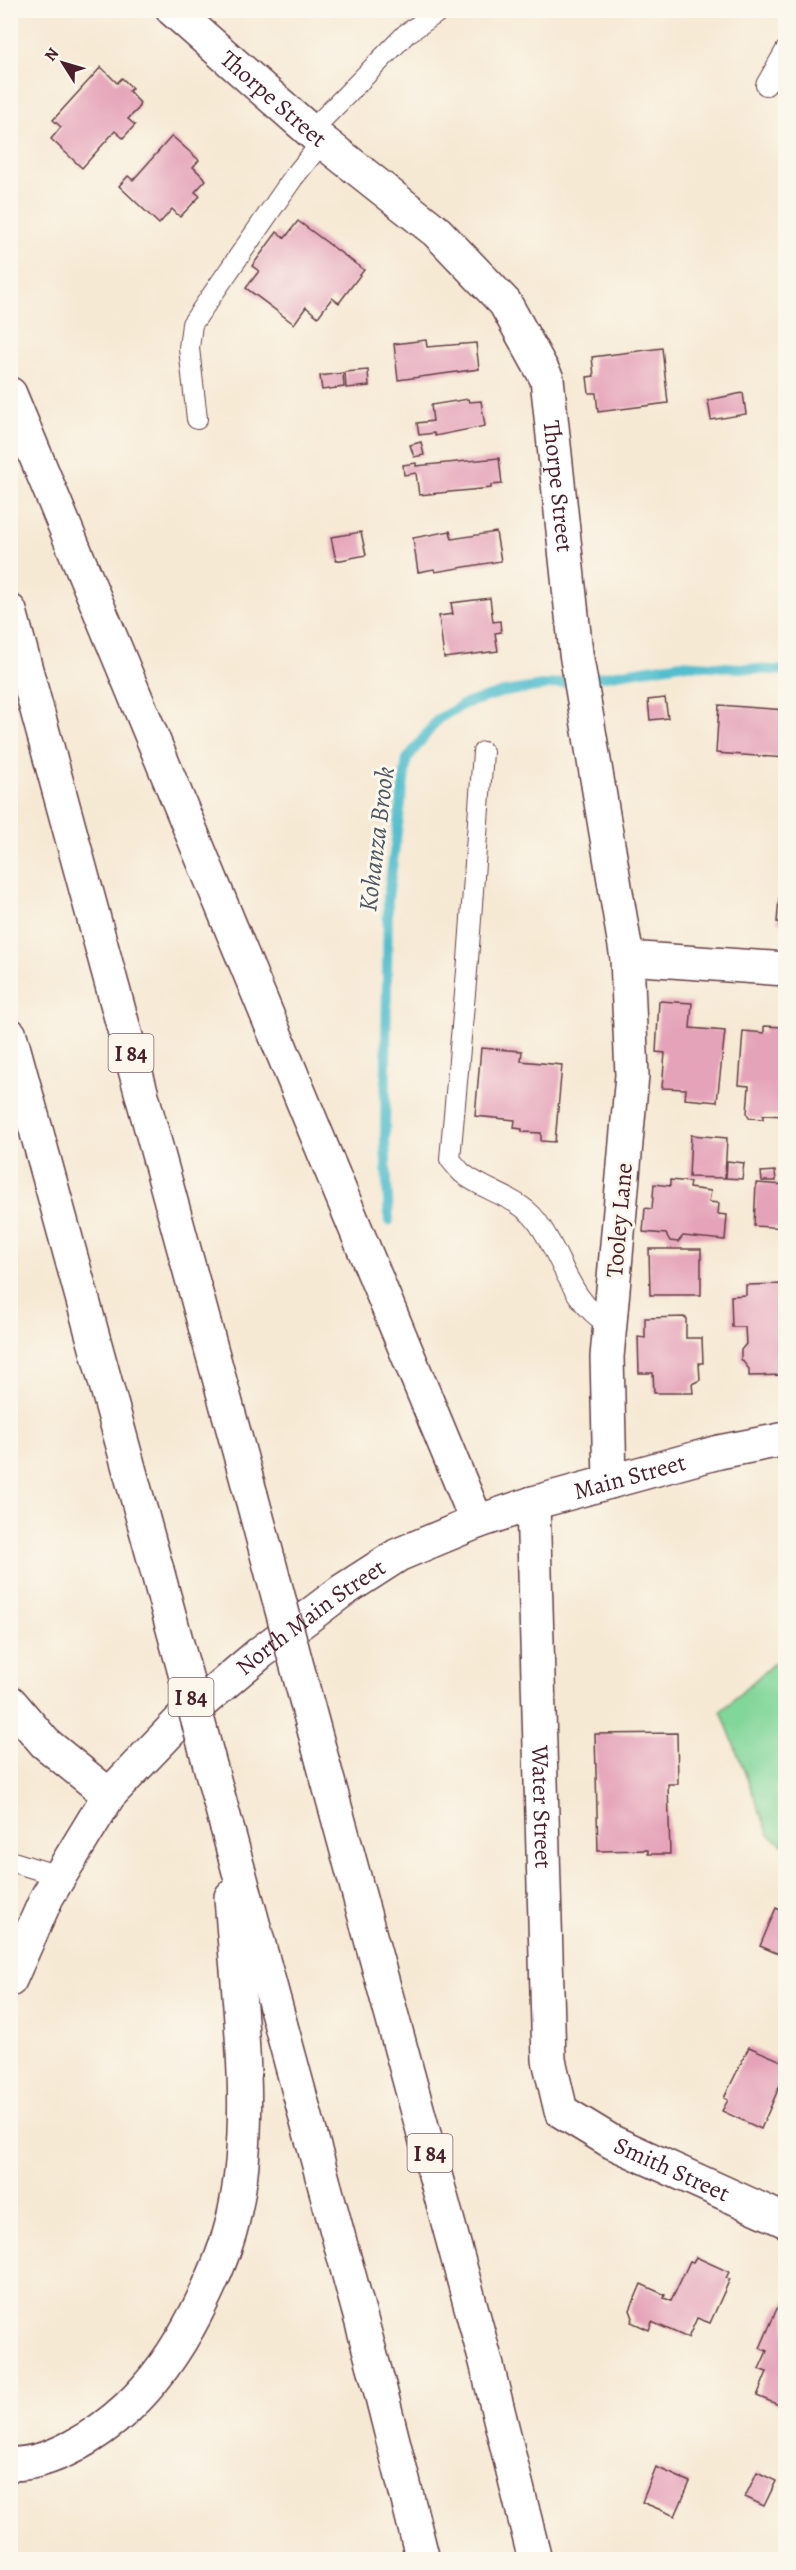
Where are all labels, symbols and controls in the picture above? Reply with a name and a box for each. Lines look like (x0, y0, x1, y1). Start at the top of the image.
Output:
north arrow (33, 33, 93, 93)
text: N (40, 43, 64, 66)
street label: Thorpe Street (213, 43, 333, 155)
street label: Thorpe Street (535, 419, 581, 554)
water label: Kohanza Brook (350, 765, 403, 914)
road number: I 84 (108, 1034, 154, 1072)
street label: Tooley Lane (598, 1161, 640, 1279)
street label: Main Street (570, 1446, 689, 1507)
street label: North Main Street (229, 1551, 392, 1683)
road number: I 84 (168, 1678, 213, 1716)
street label: Water Street (524, 1744, 559, 1869)
street label: Smith Street (609, 2129, 735, 2209)
road number: I 84 (408, 2134, 452, 2172)

